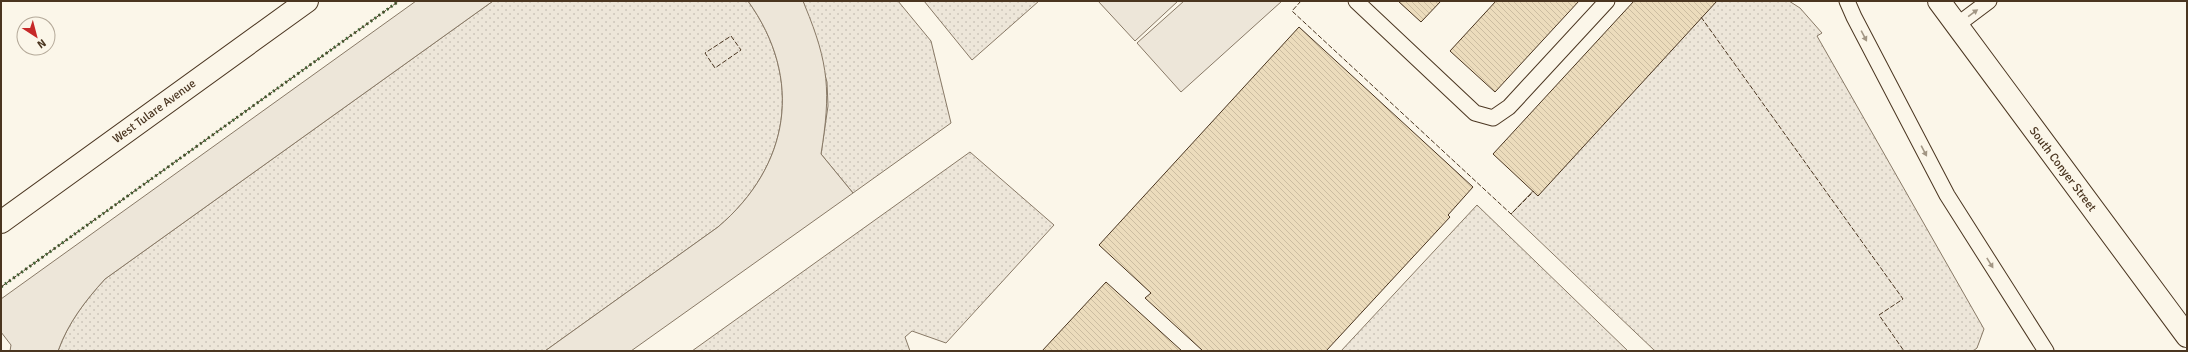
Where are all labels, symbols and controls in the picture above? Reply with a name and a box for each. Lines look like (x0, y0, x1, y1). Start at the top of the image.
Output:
one-way arrow (1967, 9, 1978, 17)
north arrow (16, 16, 56, 56)
one-way arrow (1860, 31, 1867, 42)
text: N (35, 36, 49, 51)
street label: West Tulare Avenue (110, 76, 199, 147)
street label: South Conyer Street (2026, 124, 2099, 215)
one-way arrow (1921, 146, 1927, 157)
one-way arrow (1986, 258, 1994, 268)

